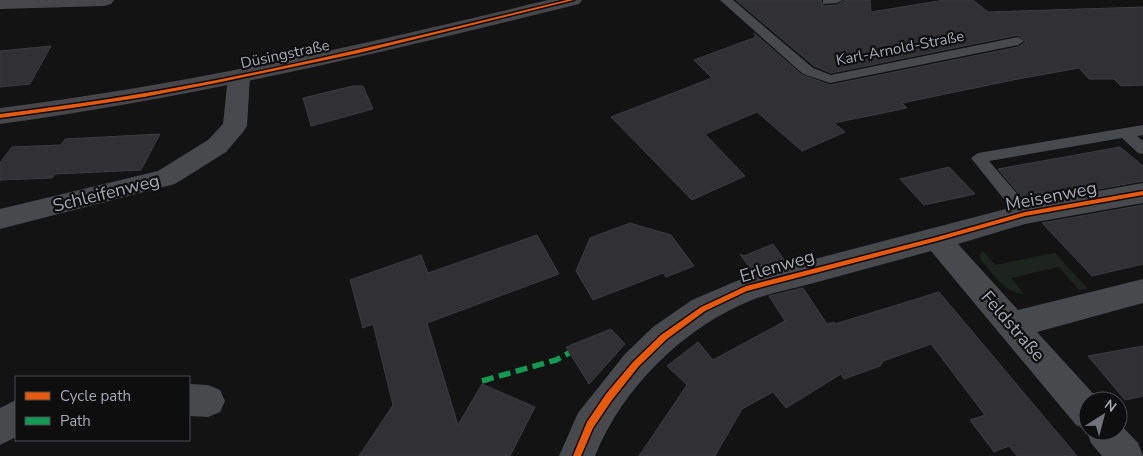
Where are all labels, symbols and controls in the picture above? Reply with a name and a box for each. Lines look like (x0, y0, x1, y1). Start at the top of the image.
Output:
street label: Karl-Arnold-Straße (834, 26, 966, 70)
street label: Düsingstraße (239, 35, 331, 73)
street label: Schleifenweg (50, 168, 162, 218)
street label: Meisenweg (1003, 175, 1099, 217)
street label: Erlenweg (737, 244, 817, 288)
street label: Feldstraße (976, 286, 1050, 366)
legend (15, 376, 190, 441)
text: Cycle path (60, 386, 131, 406)
north arrow (1078, 391, 1128, 441)
text: N (1101, 395, 1120, 417)
text: Path (60, 411, 91, 431)

